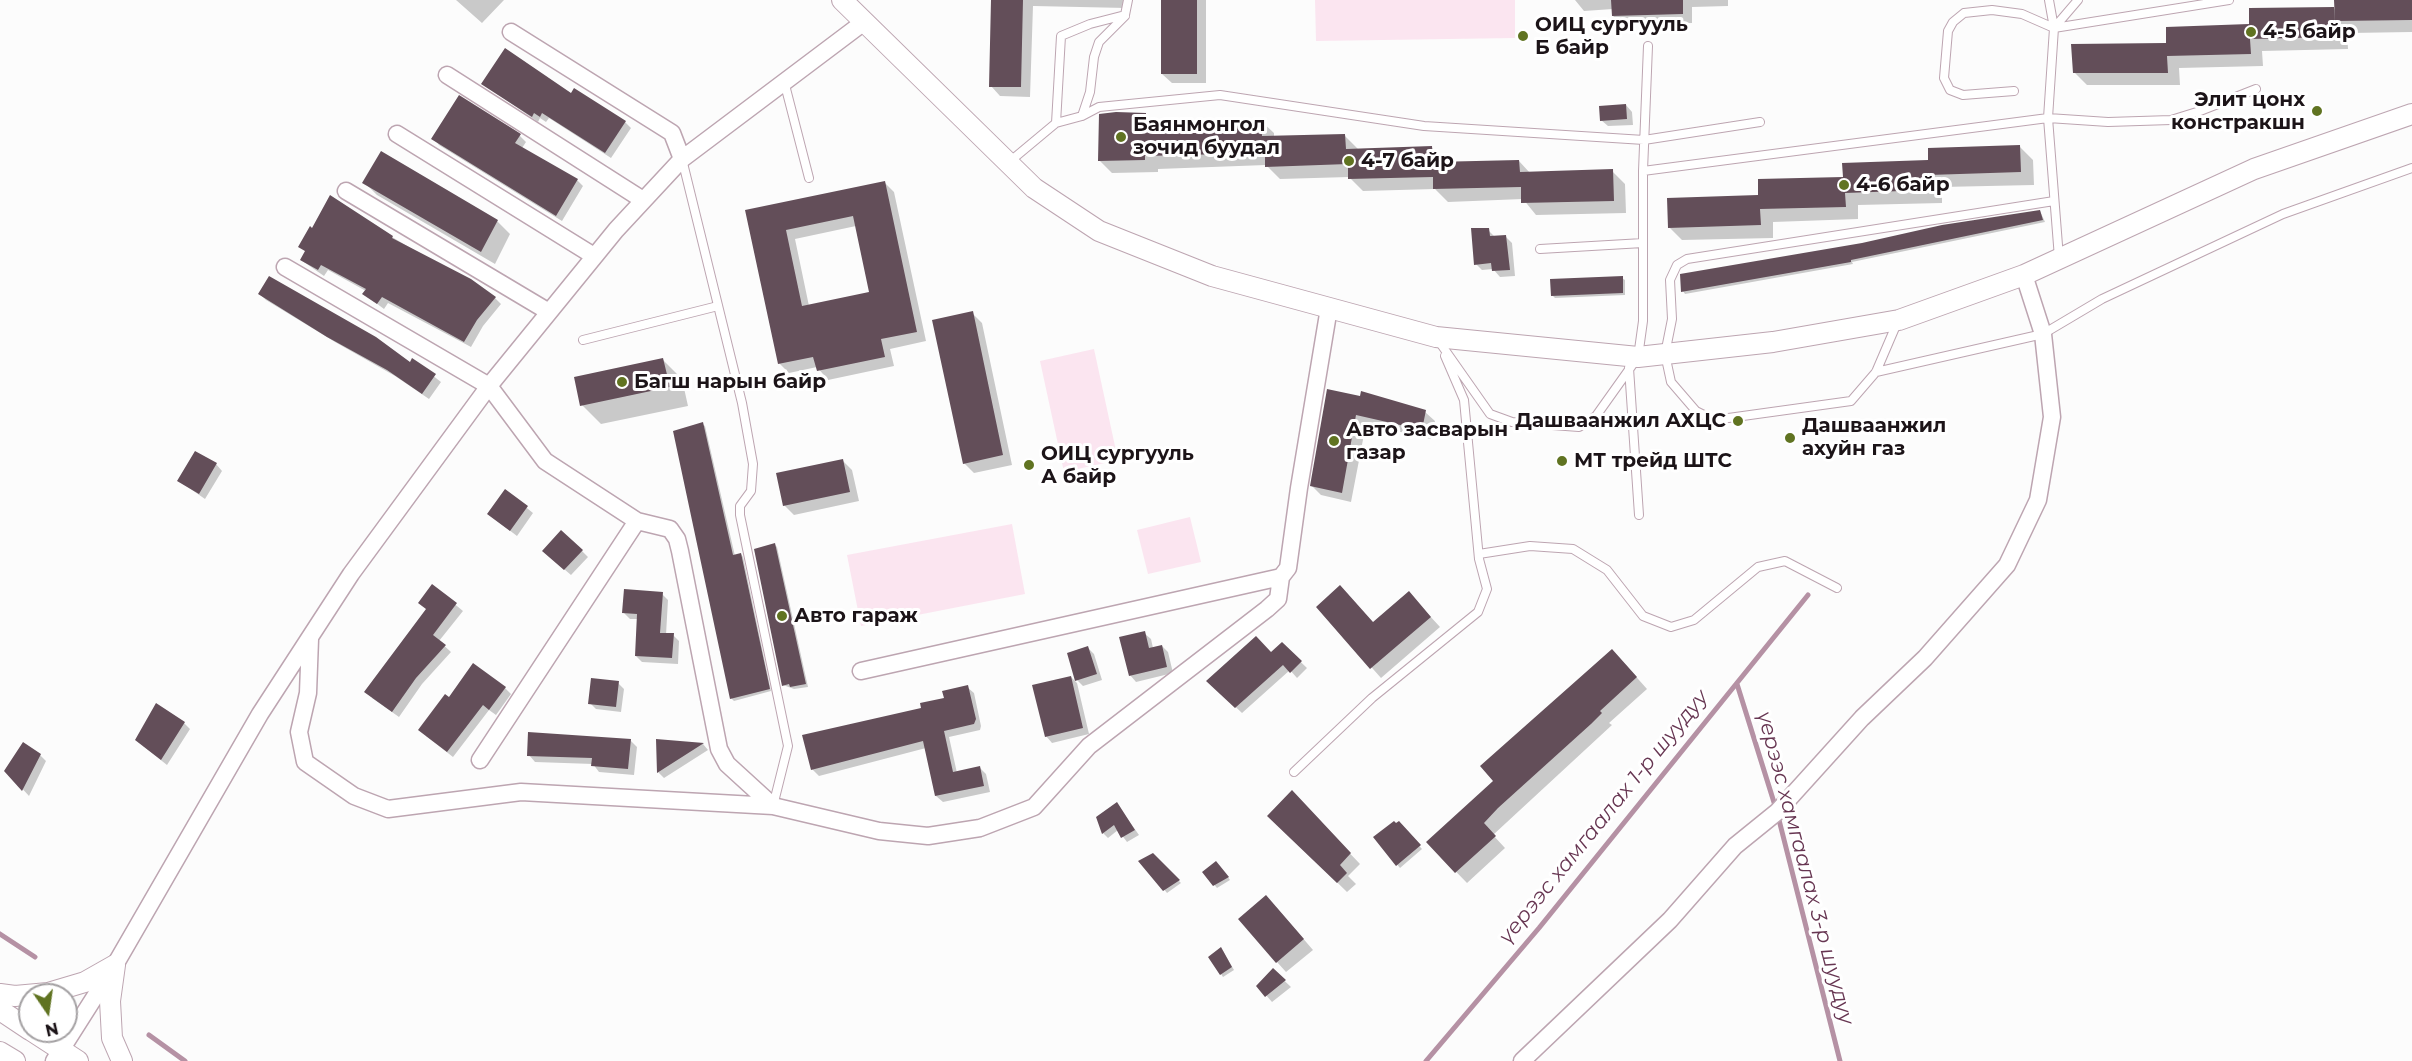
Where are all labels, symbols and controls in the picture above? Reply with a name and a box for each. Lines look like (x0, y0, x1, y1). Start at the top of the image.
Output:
place label: ОИЦ сургууль Б байр (1535, 13, 1688, 60)
place label: 4-5 байр (2263, 20, 2356, 44)
marker: 4-5 байр (2244, 25, 2258, 39)
marker: ОИЦ сургууль Б байр (1516, 29, 1530, 43)
place label: Элит цонх констракшн (2171, 88, 2305, 135)
marker: Элит цонх констракшн (2310, 104, 2324, 118)
place label: Баянмонгол зочид буудал (1133, 113, 1280, 160)
marker: Баянмонгол зочид буудал (1114, 130, 1128, 144)
place label: 4-7 байр (1361, 149, 1454, 173)
marker: 4-7 байр (1342, 154, 1356, 168)
place label: 4-6 байр (1856, 173, 1950, 197)
marker: 4-6 байр (1837, 178, 1851, 192)
place label: Багш нарын байр (634, 370, 826, 394)
marker: Багш нарын байр (615, 375, 629, 389)
place label: Дашваанжил АХЦС (1515, 409, 1726, 433)
marker: Дашваанжил АХЦС (1731, 414, 1745, 428)
place label: Дашваанжил ахуйн газ (1802, 414, 1946, 461)
place label: Авто засварын газар (1346, 418, 1508, 465)
marker: Дашваанжил ахуйн газ (1783, 431, 1797, 445)
marker: Авто засварын газар (1327, 434, 1341, 448)
place label: ОИЦ сургууль А байр (1041, 442, 1194, 489)
place label: МТ трейд ШТС (1574, 449, 1732, 473)
marker: МТ трейд ШТС (1555, 454, 1569, 468)
marker: ОИЦ сургууль А байр (1022, 458, 1036, 472)
place label: Авто гараж (794, 604, 918, 628)
marker: Авто гараж (775, 609, 789, 623)
water label: үерээс хамгаалах 1-р шуудуу (1494, 685, 1714, 949)
water label: үерээс хамгаалах 3-р шуудуу (1751, 709, 1859, 1027)
north arrow (18, 983, 78, 1043)
text: N (43, 1018, 60, 1040)

